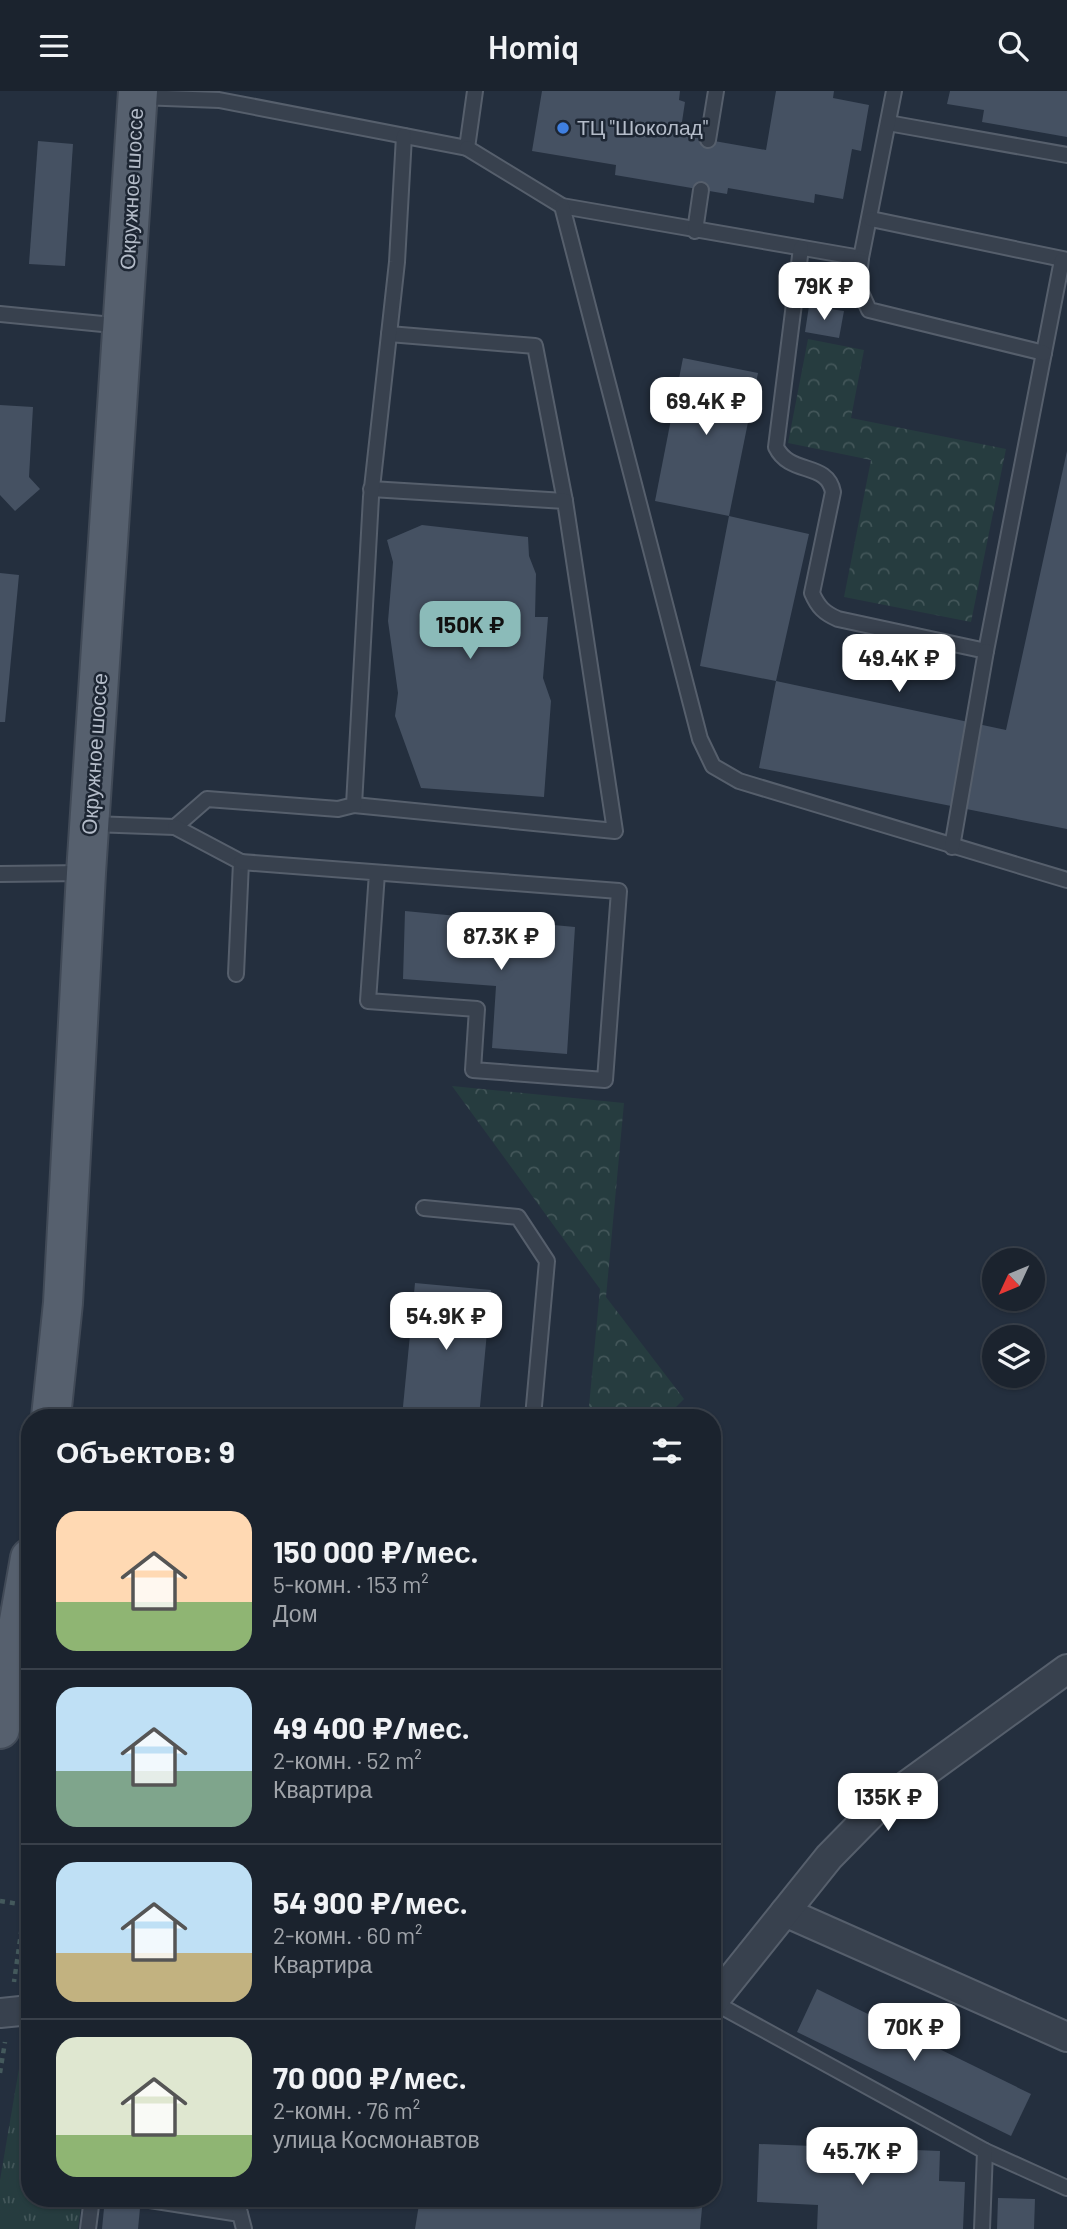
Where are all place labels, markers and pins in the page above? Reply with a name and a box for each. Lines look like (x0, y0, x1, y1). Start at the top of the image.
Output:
place label: ТЦ "Шоколад" (577, 114, 708, 139)
marker: ТЦ "Шоколад" (555, 120, 571, 136)
pin: 79K ₽ (775, 263, 873, 322)
pin: 69.4K ₽ (641, 377, 771, 437)
pin: 150K ₽ (413, 601, 527, 661)
pin: 49.4K ₽ (834, 635, 964, 694)
pin: 87.3K ₽ (436, 913, 566, 972)
pin: 54.9K ₽ (381, 1293, 511, 1352)
pin: 135K ₽ (831, 1773, 945, 1833)
pin: 70K ₽ (865, 2003, 963, 2063)
pin: 45.7K ₽ (797, 2127, 927, 2187)

